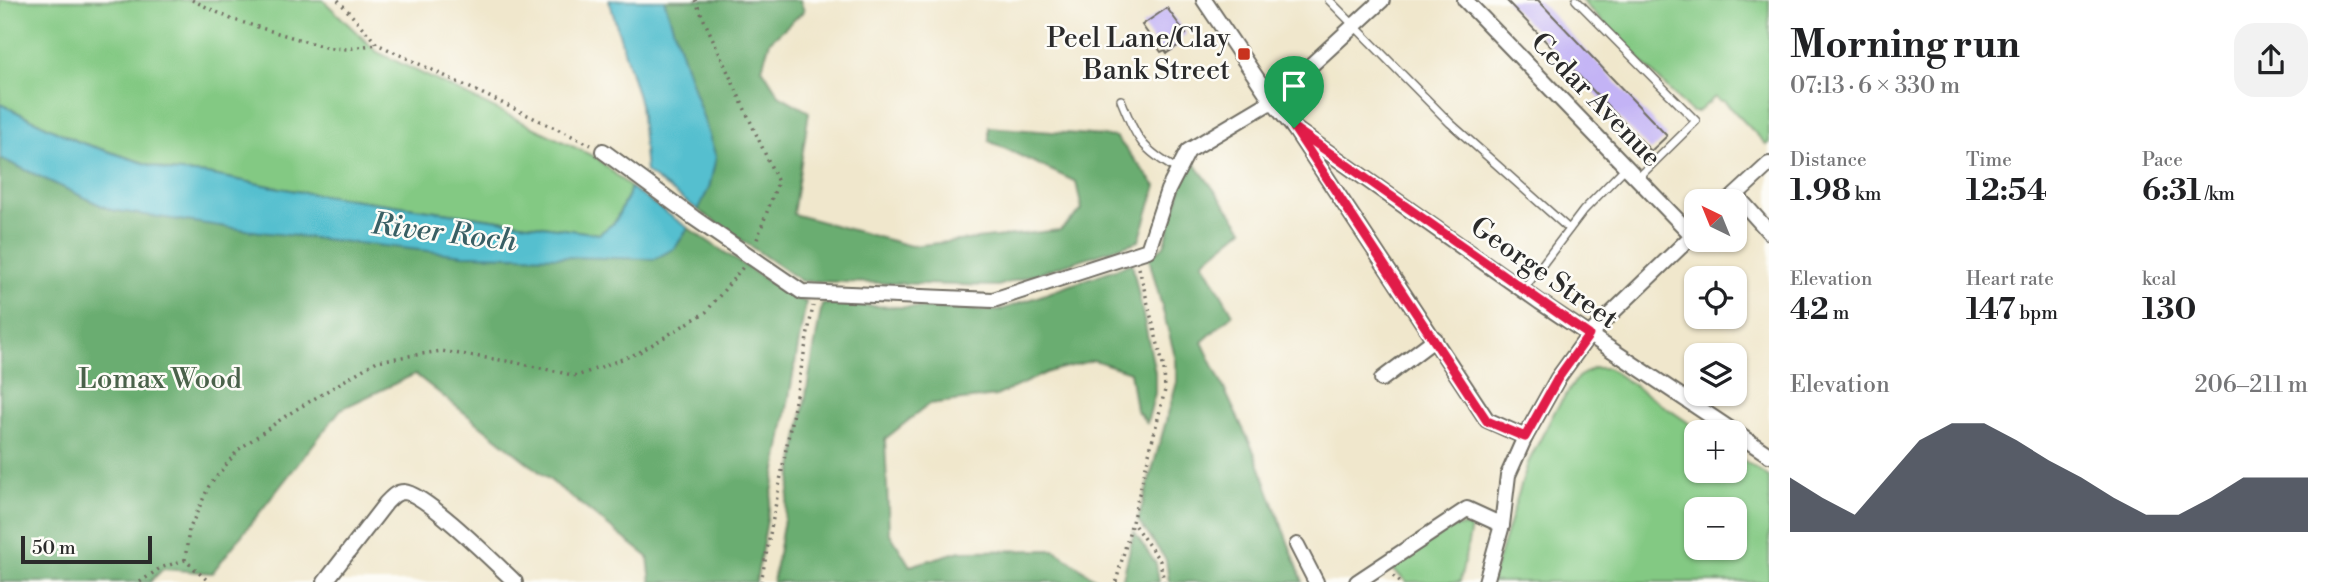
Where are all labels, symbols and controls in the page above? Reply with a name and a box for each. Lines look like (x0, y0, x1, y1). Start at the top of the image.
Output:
place label: Peel Lane/Clay Bank Street (1046, 21, 1230, 88)
text: Morning run (1790, 22, 2020, 69)
button: share (2234, 23, 2308, 97)
street label: Cedar Avenue (1523, 25, 1669, 175)
marker: Peel Lane/Clay Bank Street (1236, 46, 1252, 62)
pin (1264, 56, 1324, 128)
icon: arrive (1275, 67, 1313, 105)
text: 07:13 · 6 × 330 m (1790, 72, 1960, 100)
text: Distance (1790, 148, 1867, 172)
text: Time (1966, 148, 2012, 172)
text: Pace (2142, 148, 2183, 172)
text: 1.98 (1790, 172, 1851, 210)
text: 12:54 (1966, 172, 2047, 210)
text: 6:31 (2142, 172, 2201, 210)
text: km (1851, 182, 1881, 206)
text: /km (2201, 182, 2235, 206)
north arrow (1684, 189, 1746, 252)
map controls (1684, 189, 1747, 560)
water label: River Roch (368, 205, 519, 261)
street label: George Street (1463, 209, 1625, 337)
button: locate (1684, 266, 1747, 329)
text: Elevation (1790, 267, 1872, 291)
text: Heart rate (1966, 267, 2054, 291)
text: kcal (2142, 267, 2176, 291)
text: 42 (1790, 291, 1829, 329)
text: 147 (1966, 291, 2016, 329)
text: 130 (2142, 291, 2196, 329)
text: m (1829, 301, 1849, 325)
text: bpm (2016, 301, 2058, 325)
button: layers (1684, 343, 1747, 406)
park label: Lomax Wood (78, 362, 242, 397)
text: Elevation (1790, 371, 1890, 399)
text: 206–211 m (2194, 371, 2308, 399)
button: + (1684, 420, 1747, 483)
button: − (1684, 497, 1747, 560)
scale bar (21, 533, 152, 565)
text: 50 m (32, 536, 76, 560)

